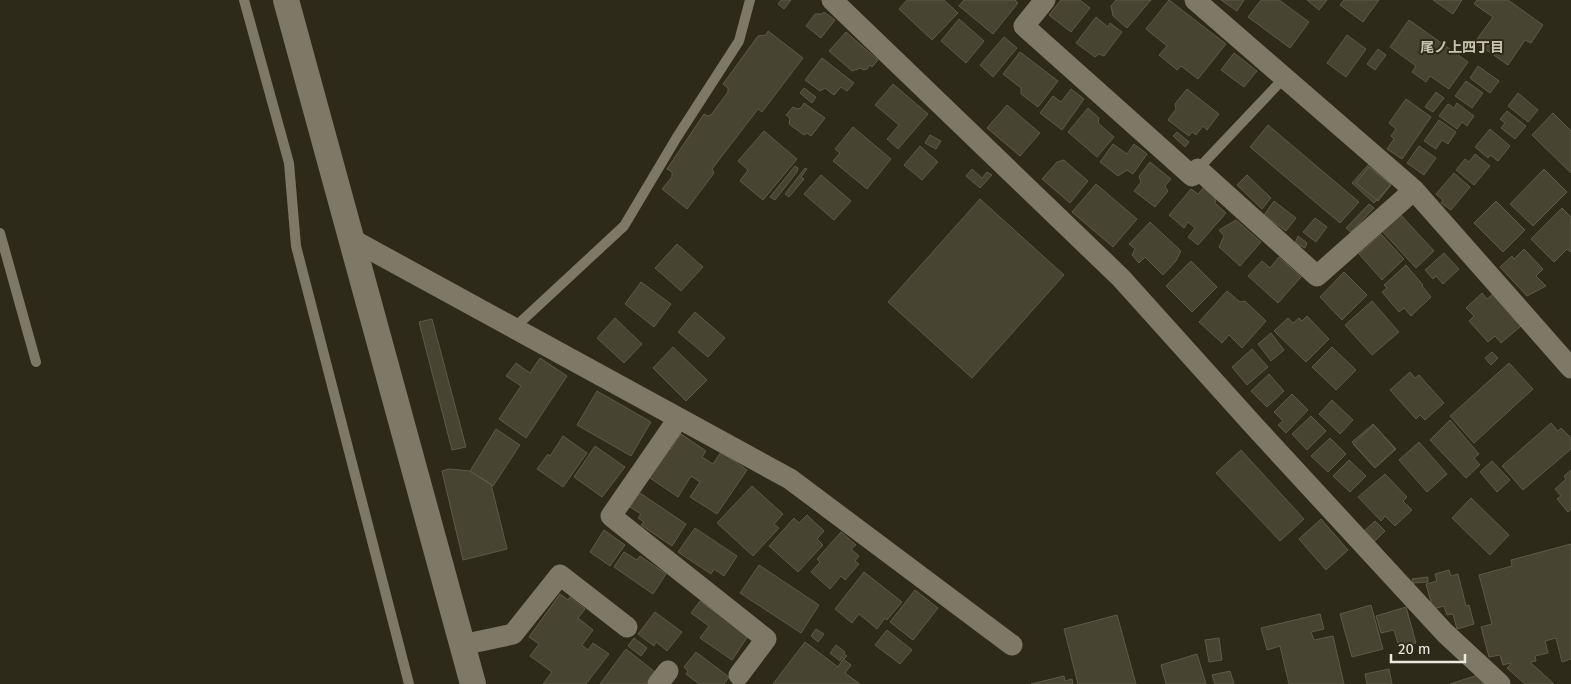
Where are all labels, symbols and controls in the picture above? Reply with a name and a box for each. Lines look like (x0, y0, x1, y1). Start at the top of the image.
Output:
district label: 尾ノ上四丁目 (1420, 39, 1504, 56)
scale bar (1391, 632, 1465, 664)
text: 20 m (1398, 640, 1431, 658)

